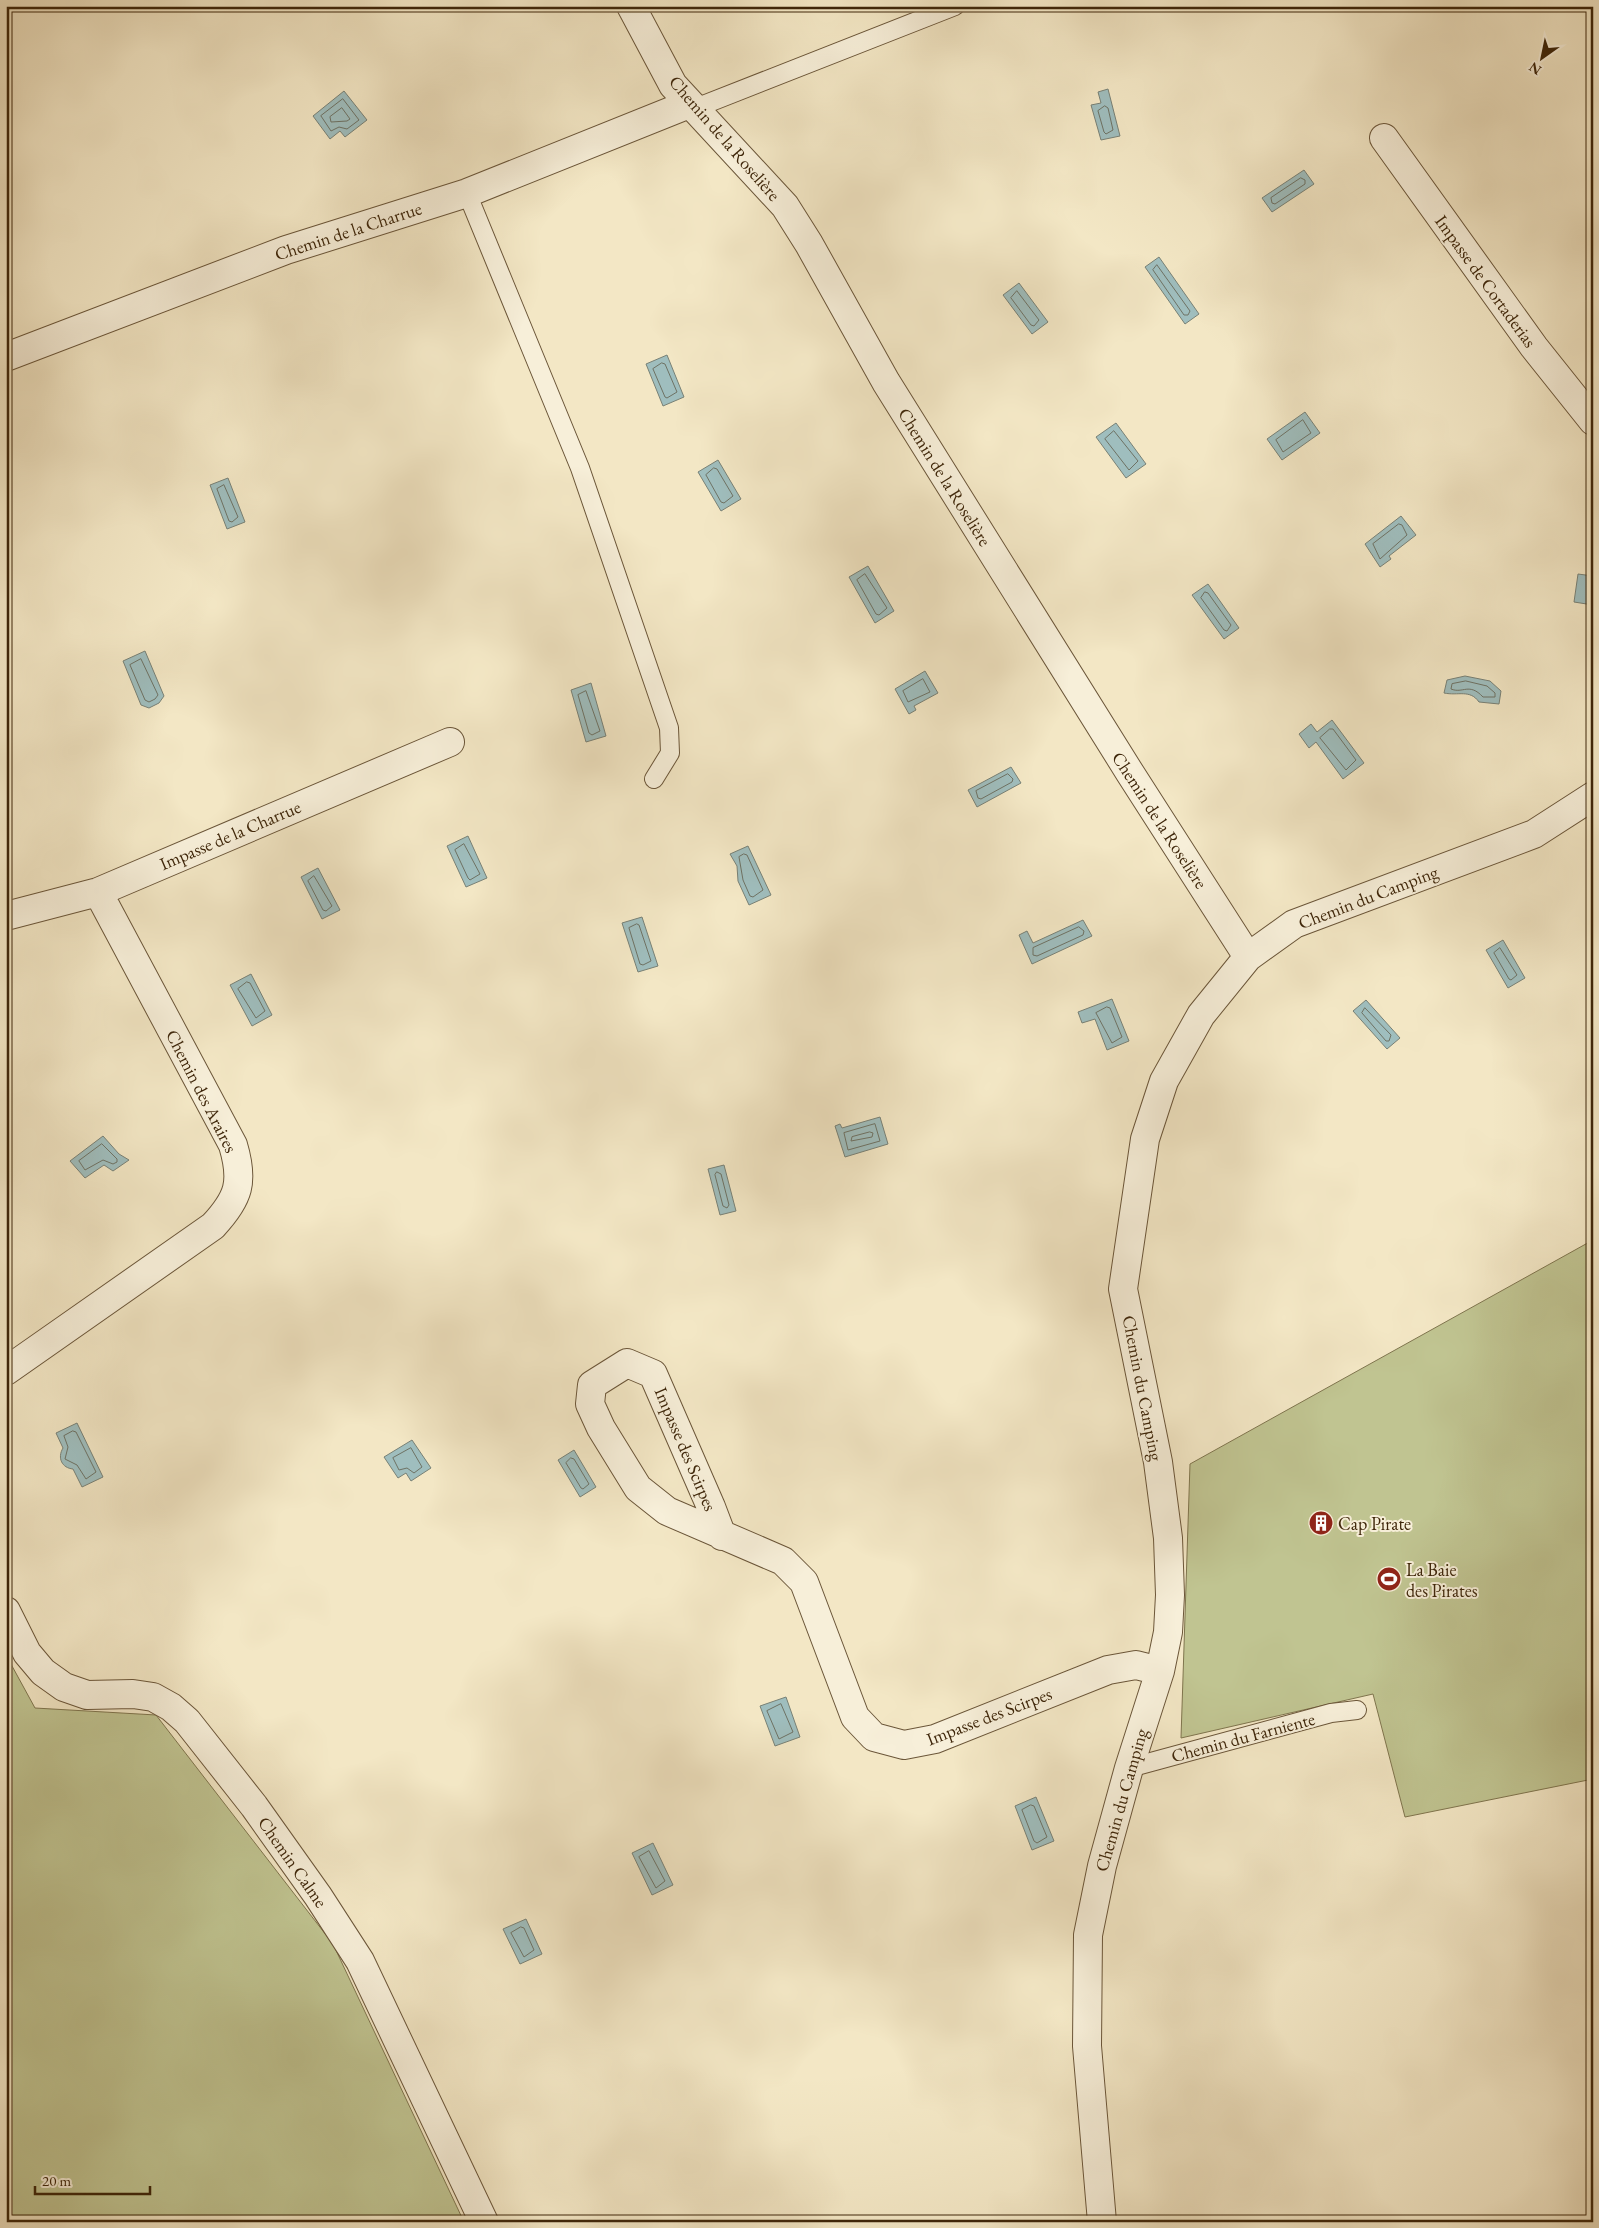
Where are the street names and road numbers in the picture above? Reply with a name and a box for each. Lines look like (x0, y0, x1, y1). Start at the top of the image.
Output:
street label: Chemin de la Roselière (664, 71, 786, 205)
street label: Chemin de la Charrue (272, 196, 424, 266)
street label: Impasse de Cortaderias (1430, 210, 1542, 352)
street label: Chemin de la Roselière (893, 404, 997, 550)
street label: Chemin de la Roselière (1107, 747, 1213, 893)
street label: Impasse de la Charrue (156, 795, 304, 875)
street label: Chemin du Camping (1295, 860, 1441, 934)
street label: Chemin des Araires (161, 1026, 243, 1157)
street label: Chemin du Camping (1118, 1313, 1168, 1463)
street label: Impasse des Scirpes (650, 1384, 723, 1515)
street label: Impasse des Scirpes (923, 1681, 1055, 1750)
street label: Chemin du Farniente (1169, 1707, 1317, 1767)
street label: Chemin du Camping (1090, 1726, 1152, 1874)
street label: Chemin Calme (253, 1812, 333, 1912)

